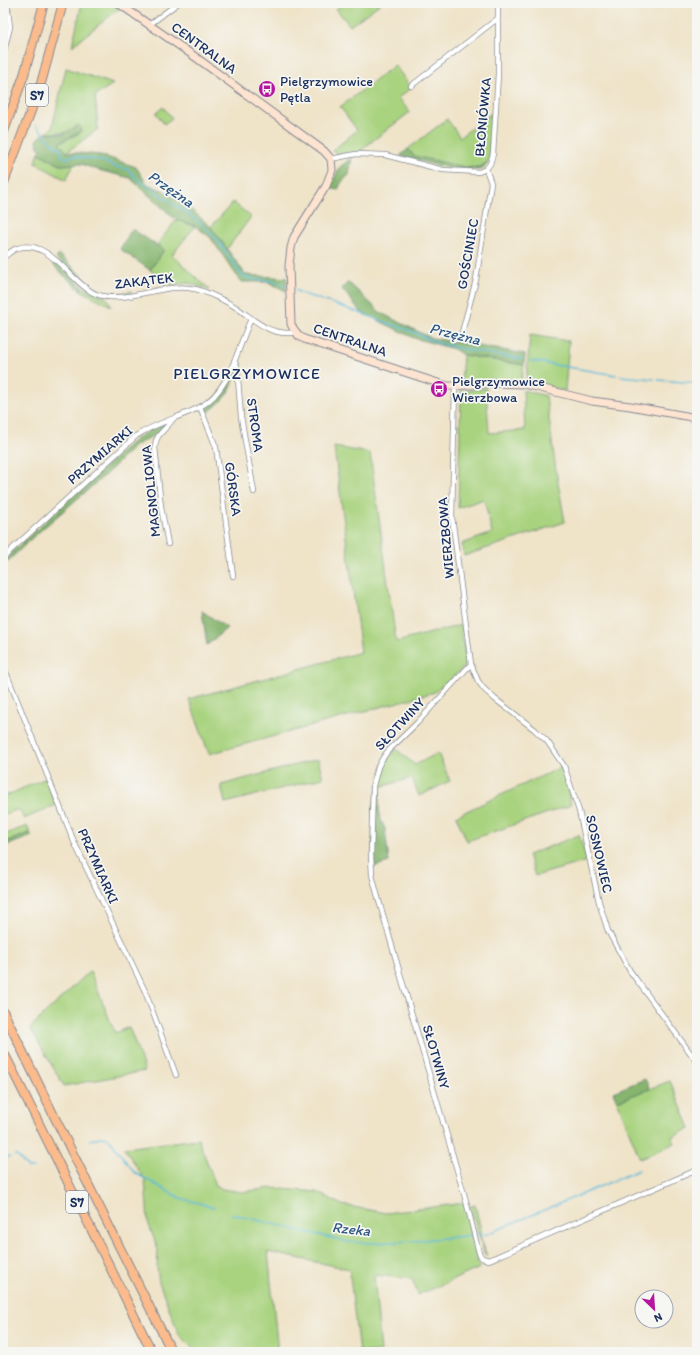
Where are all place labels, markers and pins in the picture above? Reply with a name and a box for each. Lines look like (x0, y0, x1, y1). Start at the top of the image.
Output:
place label: Pielgrzymowice Pętla (280, 73, 373, 106)
bus stop icon: Pielgrzymowice Pętla (257, 79, 277, 99)
place label: Pielgrzymowice Wierzbowa (452, 373, 545, 406)
bus stop icon: Pielgrzymowice Wierzbowa (429, 379, 449, 399)

